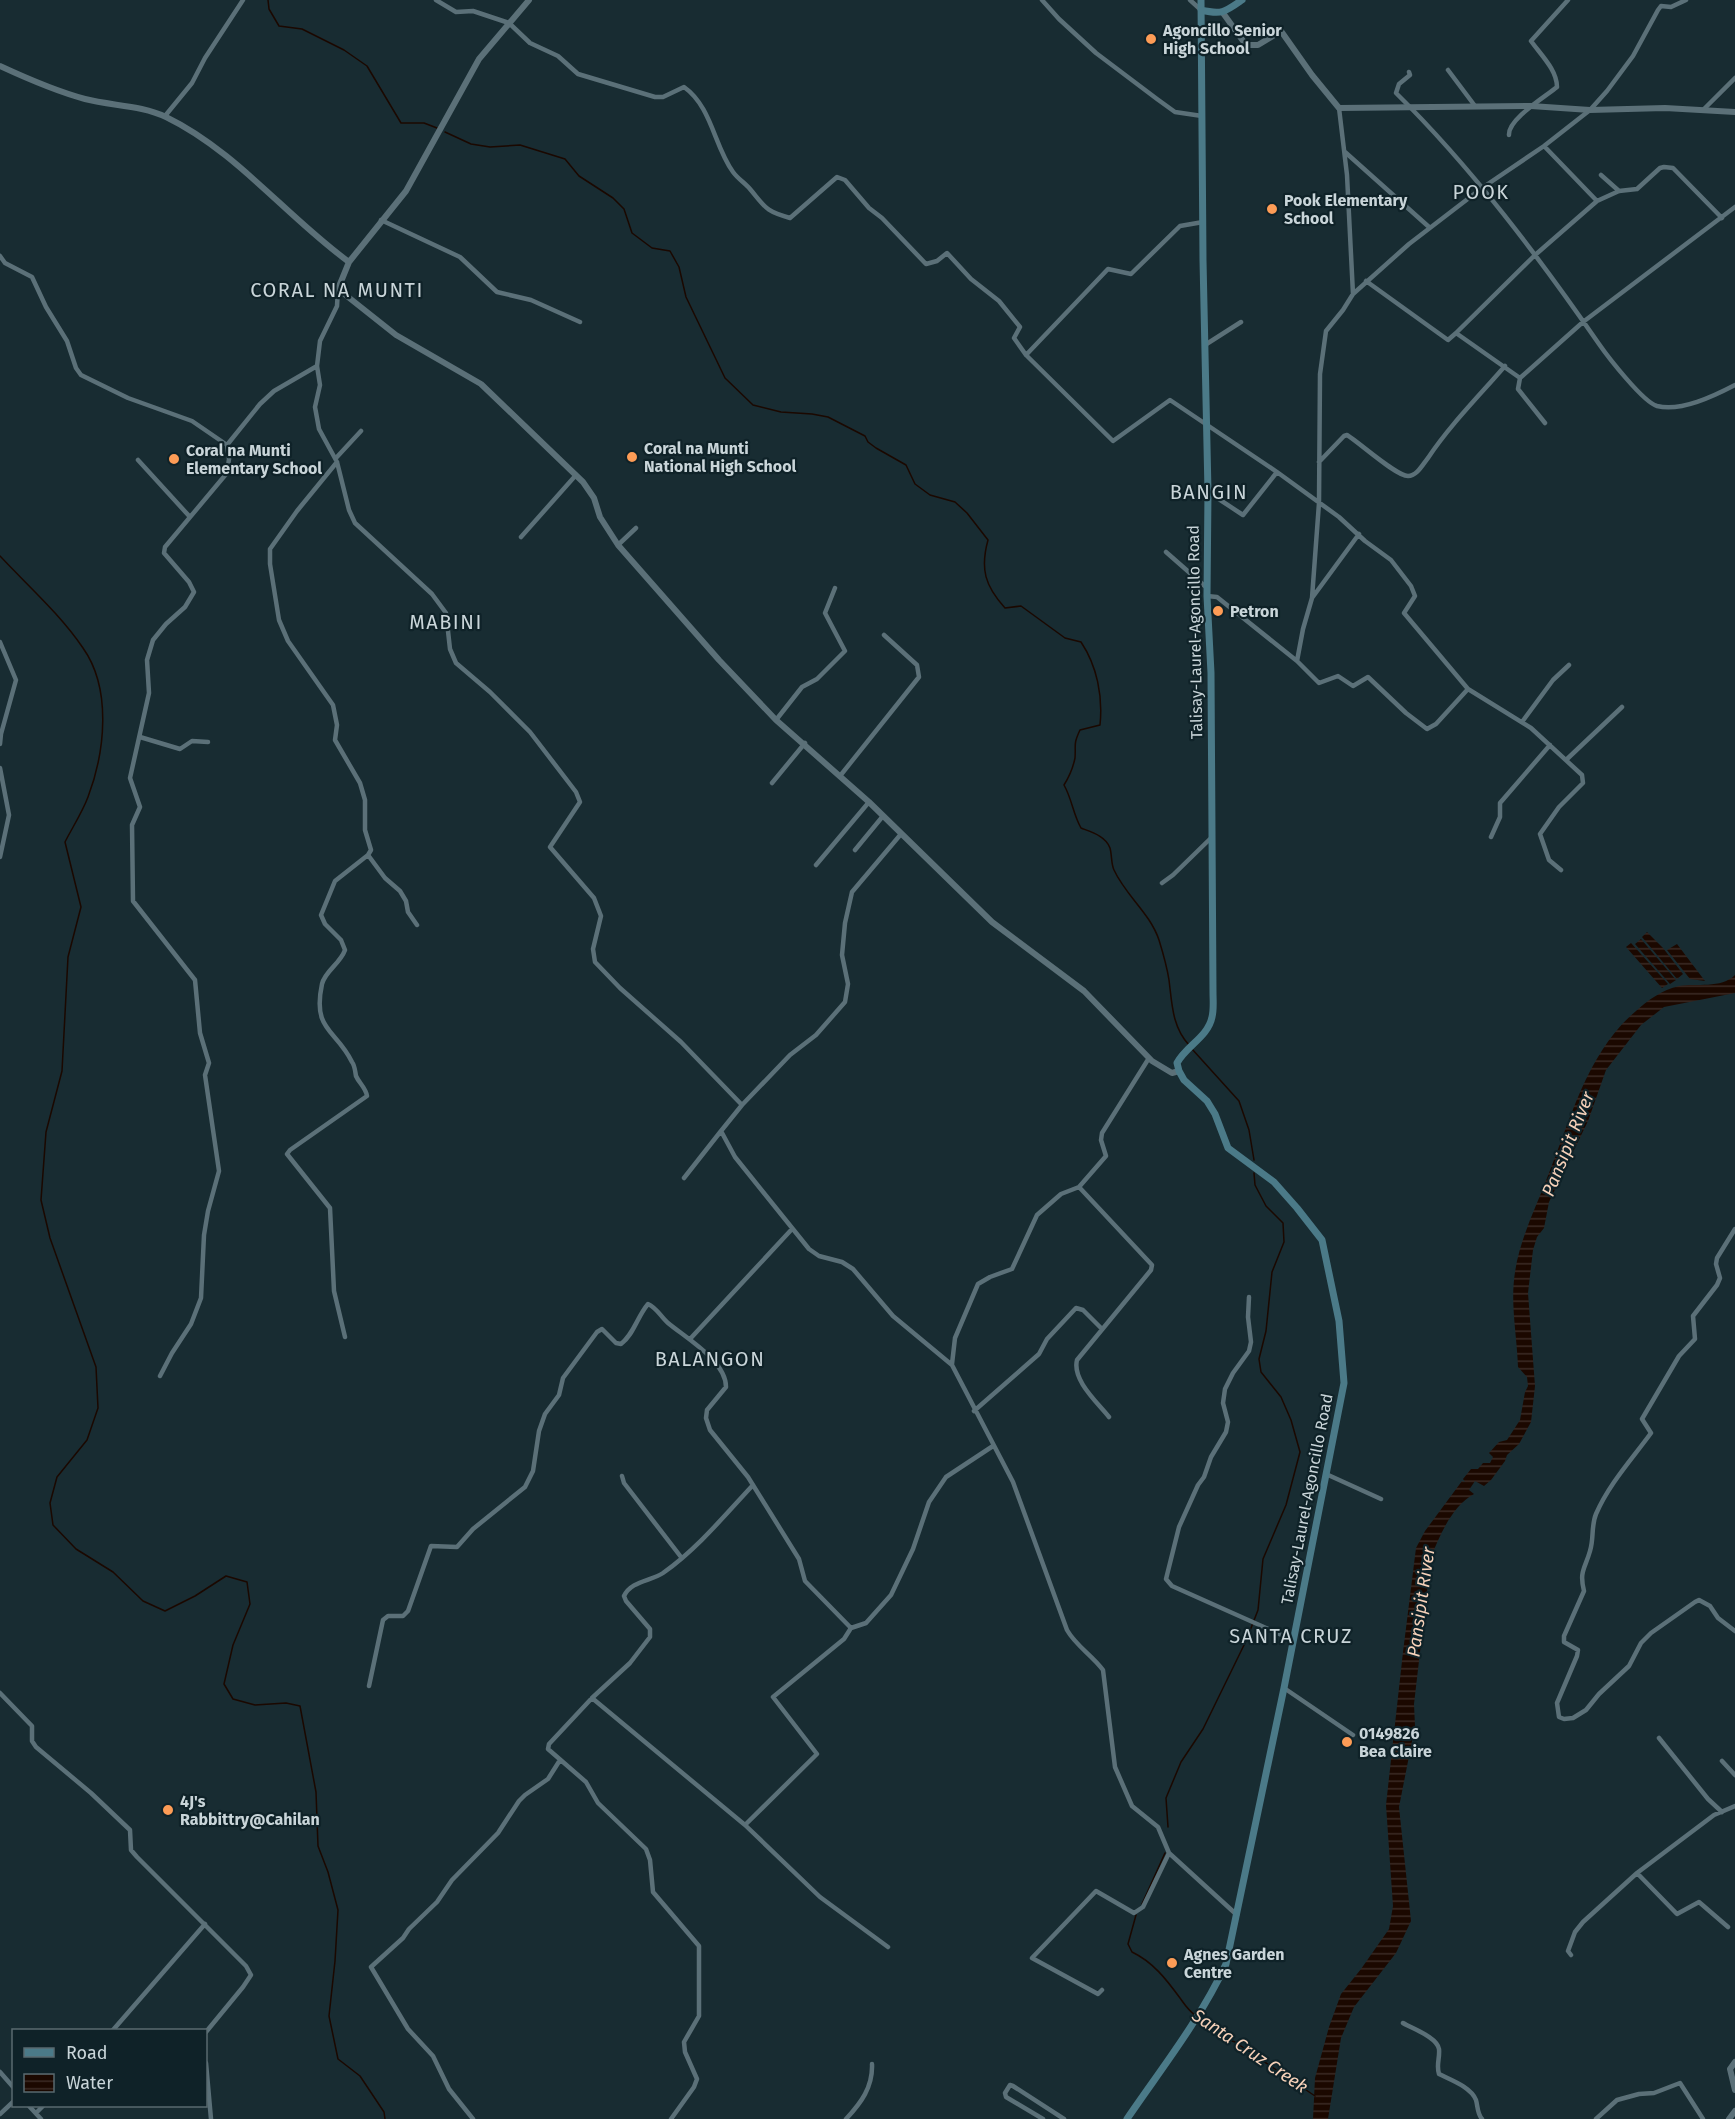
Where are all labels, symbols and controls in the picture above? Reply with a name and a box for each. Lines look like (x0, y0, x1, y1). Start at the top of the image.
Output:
place label: Agoncillo Senior High School (1162, 21, 1282, 58)
marker: Agoncillo Senior High School (1144, 32, 1158, 46)
district label: POOK (1452, 180, 1510, 204)
place label: Pook Elementary School (1284, 191, 1408, 228)
marker: Pook Elementary School (1265, 202, 1279, 216)
district label: CORAL NA MUNTI (250, 278, 424, 302)
place label: Coral na Munti National High School (644, 439, 797, 476)
place label: Coral na Munti Elementary School (186, 441, 322, 478)
marker: Coral na Munti National High School (625, 450, 639, 464)
marker: Coral na Munti Elementary School (167, 452, 181, 466)
district label: BANGIN (1170, 480, 1248, 504)
street label: Talisay-Laurel-Agoncillo Road (1184, 525, 1206, 739)
place label: Petron (1230, 602, 1279, 621)
marker: Petron (1211, 604, 1225, 618)
district label: MABINI (409, 610, 483, 634)
water label: Pansipit River (1537, 1087, 1599, 1200)
district label: BALANGON (655, 1347, 765, 1371)
street label: Talisay-Laurel-Agoncillo Road (1277, 1392, 1337, 1606)
water label: Pansipit River (1402, 1544, 1440, 1658)
district label: SANTA CRUZ (1229, 1624, 1353, 1648)
place label: 0149826 Bea Claire (1359, 1724, 1432, 1761)
marker: 0149826 Bea Claire (1340, 1735, 1354, 1749)
place label: 4J's Rabbittry@Cahilan (180, 1792, 320, 1829)
marker: 4J's Rabbittry@Cahilan (161, 1803, 175, 1817)
place label: Agnes Garden Centre (1183, 1945, 1285, 1982)
marker: Agnes Garden Centre (1165, 1956, 1179, 1970)
water label: Santa Cruz Creek (1187, 2004, 1312, 2098)
legend (12, 2029, 207, 2107)
text: Road (66, 2042, 108, 2064)
text: Water (66, 2072, 113, 2094)

